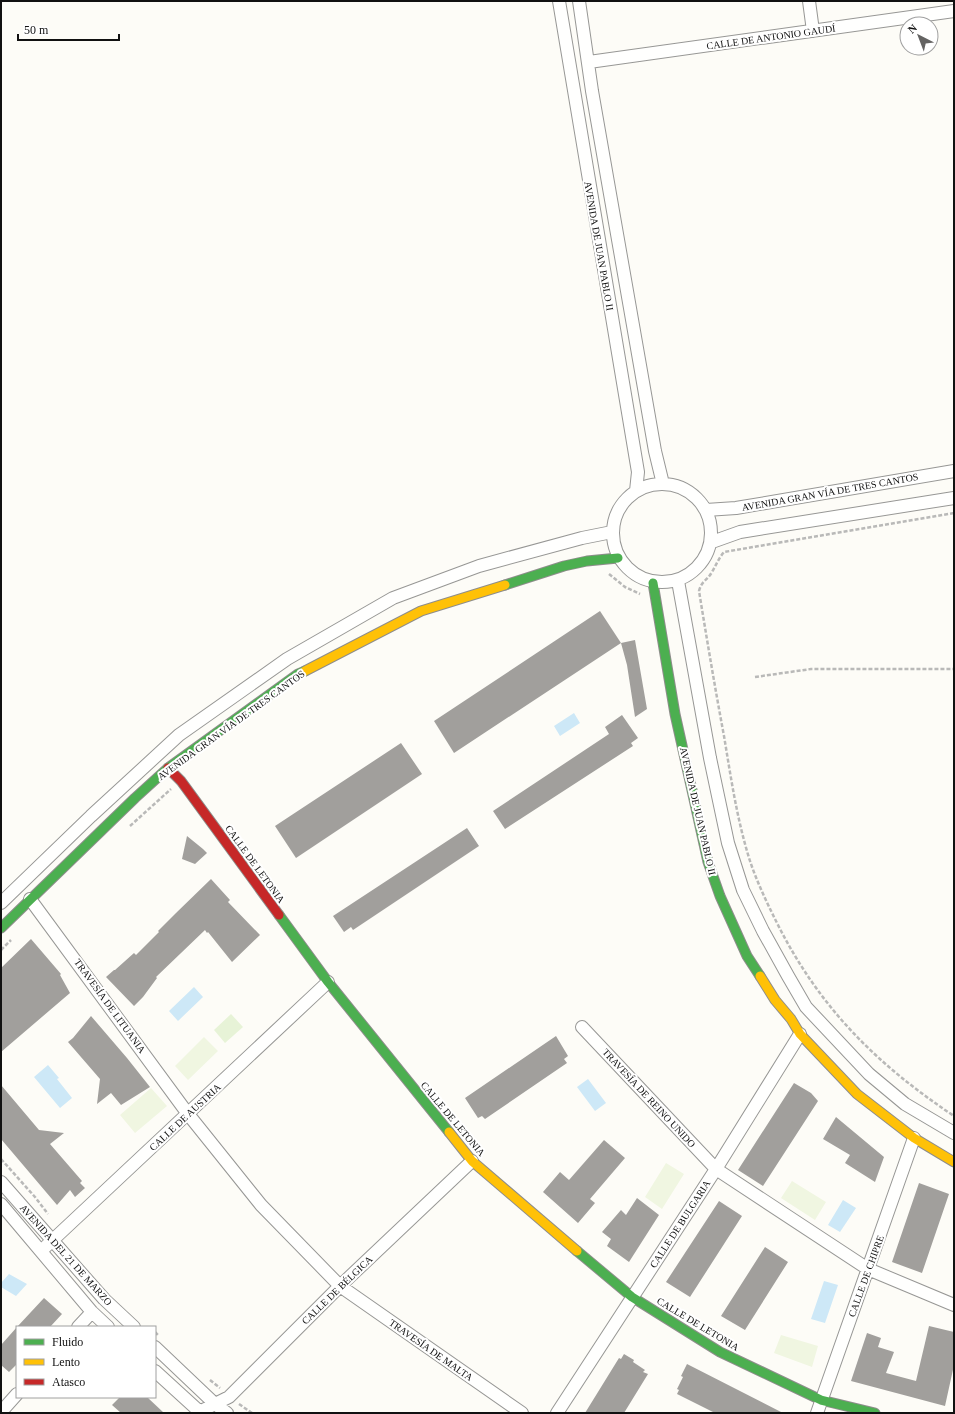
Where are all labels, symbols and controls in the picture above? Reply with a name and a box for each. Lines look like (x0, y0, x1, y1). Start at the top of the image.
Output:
scale bar (18, 16, 119, 42)
north arrow (899, 16, 939, 56)
text: N (905, 21, 919, 36)
street label: CALLE DE ANTONIO GAUDÍ (706, 22, 837, 51)
text: 50 m (24, 23, 49, 37)
street label: AVENIDA DE JUAN PABLO II (582, 180, 616, 312)
street label: AVENIDA GRAN VÍA DE TRES CANTOS (741, 471, 919, 513)
street label: AVENIDA GRAN VÍA DE TRES CANTOS (155, 668, 307, 782)
street label: AVENIDA DE JUAN PABLO II (678, 746, 718, 876)
street label: CALLE DE LETONIA (223, 823, 287, 906)
street label: TRAVESÍA DE LITUANIA (72, 957, 148, 1056)
street label: TRAVESÍA DE REINO UNIDO (600, 1046, 698, 1150)
street label: CALLE DE LETONIA (419, 1080, 488, 1159)
street label: CALLE DE AUSTRIA (147, 1081, 223, 1153)
street label: CALLE DE BULGARIA (648, 1177, 713, 1270)
street label: AVENIDA DEL 21 DE MARZO (18, 1202, 114, 1308)
street label: CALLE DE CHIPRE (846, 1234, 886, 1318)
street label: CALLE DE BÉLGICA (299, 1253, 375, 1327)
street label: CALLE DE LETONIA (655, 1295, 742, 1353)
street label: TRAVESÍA DE MALTA (387, 1317, 476, 1384)
legend (16, 1326, 156, 1398)
text: Fluido (52, 1335, 83, 1349)
text: Lento (52, 1355, 80, 1369)
text: Atasco (52, 1375, 85, 1389)

